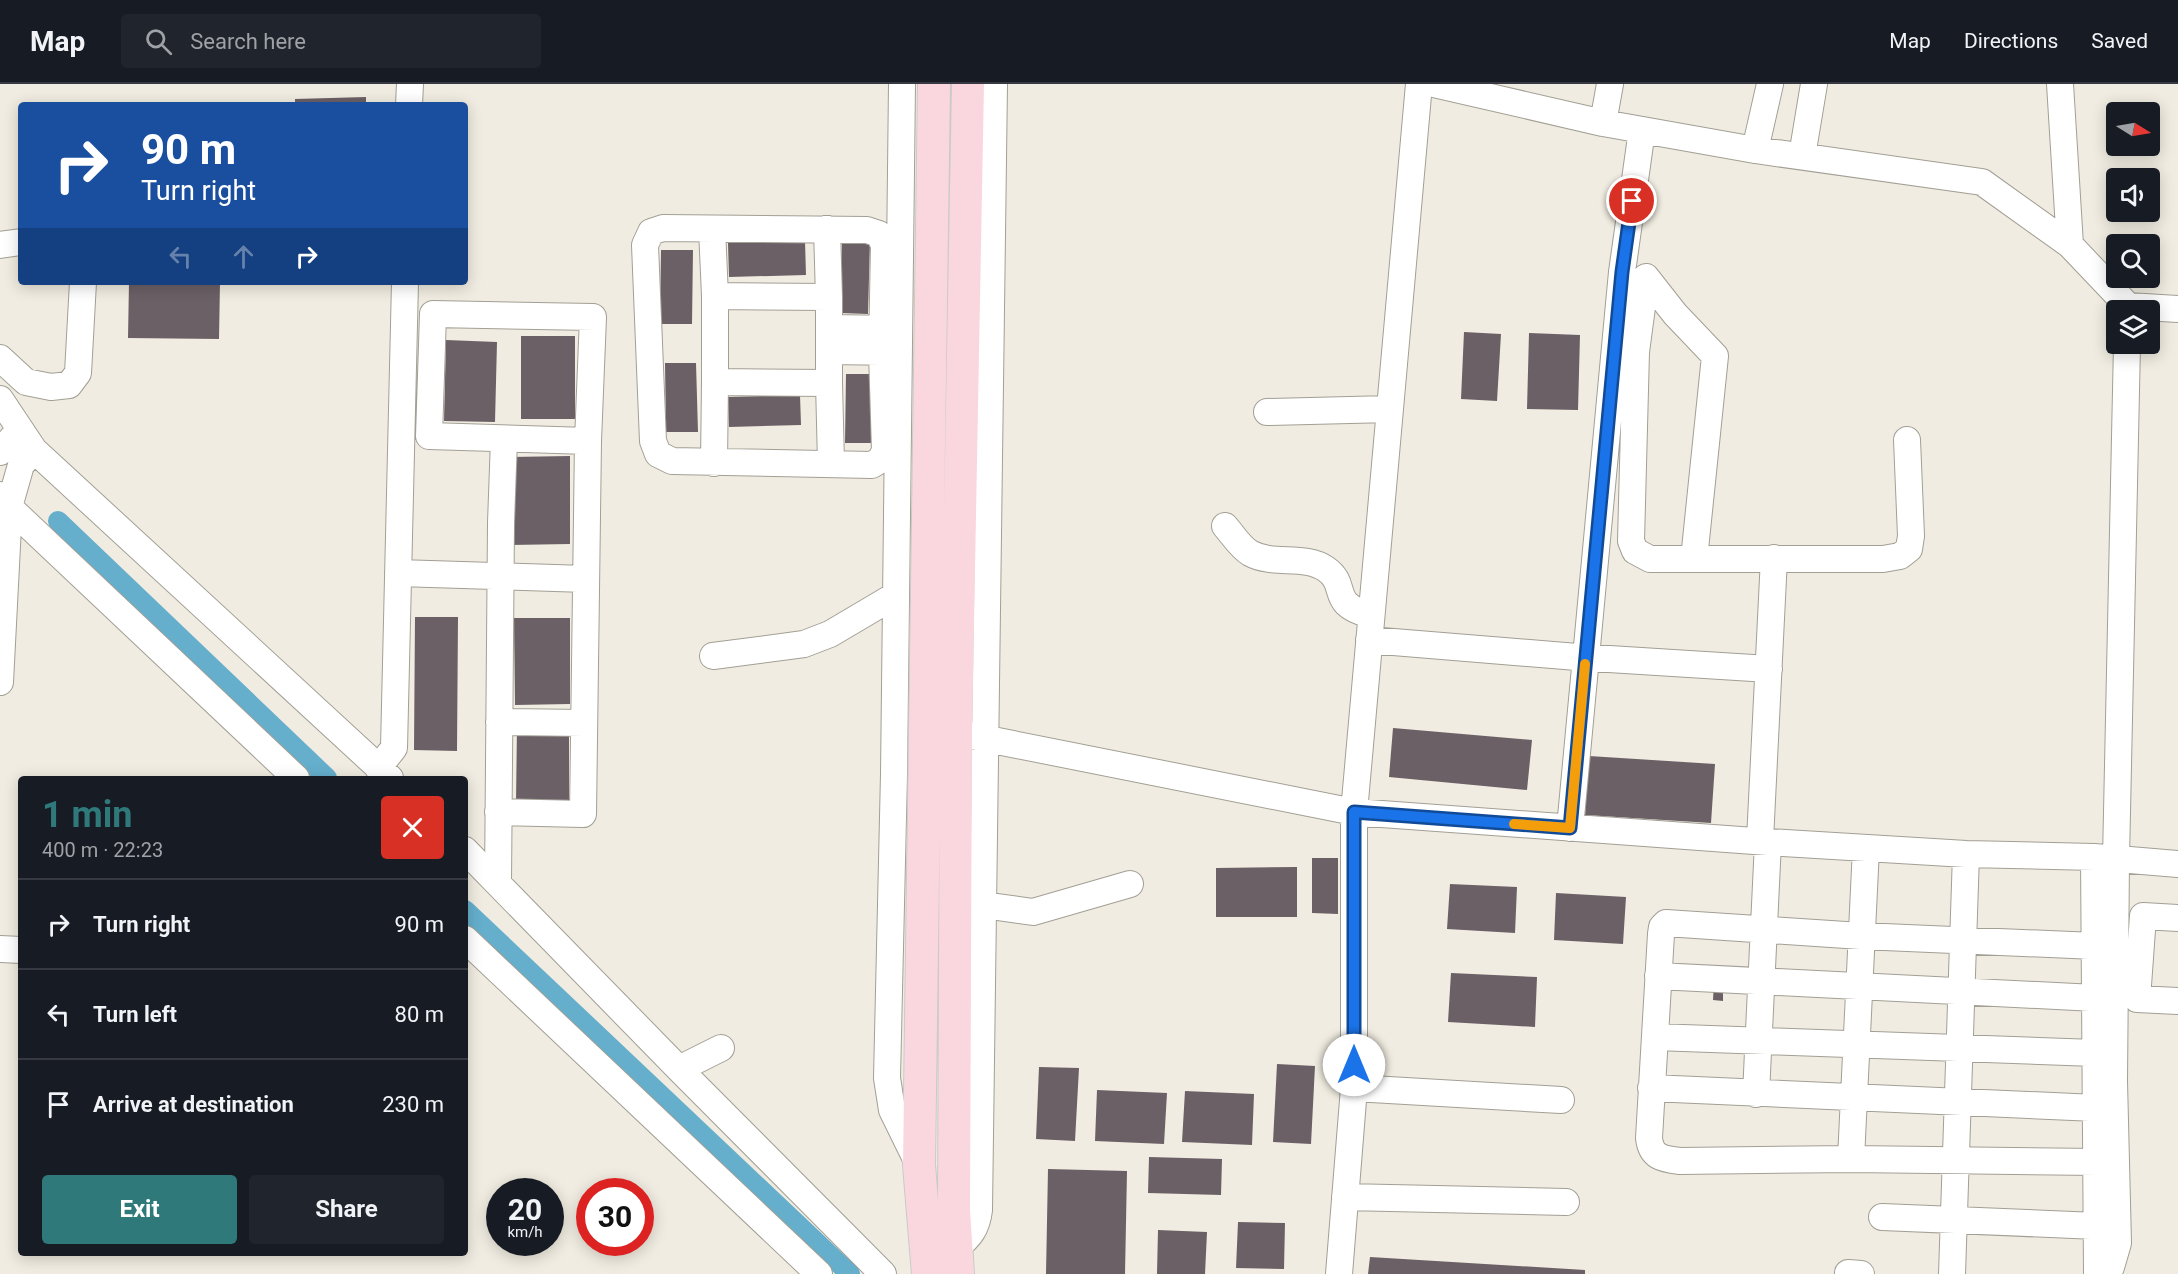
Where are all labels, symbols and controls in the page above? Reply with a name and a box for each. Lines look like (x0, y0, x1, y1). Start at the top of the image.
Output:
search box (121, 14, 541, 68)
text: Map (30, 25, 85, 58)
icon: search (142, 25, 175, 58)
text: Search here (190, 29, 306, 54)
text: Map (1889, 29, 1931, 53)
text: Directions (1964, 29, 2058, 53)
text: Saved (2091, 29, 2148, 53)
north arrow (2106, 102, 2160, 156)
map controls (2106, 102, 2160, 354)
text: 90 m (141, 125, 236, 174)
icon: right (42, 126, 120, 204)
button: sound (2106, 168, 2160, 222)
text: Turn right (141, 175, 256, 207)
pin (1606, 175, 1657, 226)
icon: arrive (1615, 184, 1648, 217)
button: search (2106, 234, 2160, 288)
icon: left (164, 240, 197, 273)
icon: ahead (227, 240, 260, 273)
icon: right (290, 240, 323, 273)
button: layers (2106, 300, 2160, 354)
text: 1 min (42, 794, 133, 836)
button: close (381, 796, 444, 859)
text: 400 m · 22:23 (42, 838, 163, 862)
icon: right (42, 908, 75, 941)
text: Turn right (93, 912, 190, 937)
text: 90 m (395, 912, 444, 937)
icon: left (42, 998, 75, 1031)
text: Turn left (93, 1002, 177, 1027)
text: 80 m (395, 1002, 444, 1027)
position arrow (1322, 1033, 1386, 1097)
icon: arrive (42, 1088, 75, 1121)
text: Arrive at destination (93, 1092, 294, 1117)
text: 230 m (382, 1092, 444, 1117)
button: Exit (42, 1175, 237, 1244)
button: Share (249, 1175, 444, 1244)
speed limit sign: 30 (576, 1178, 654, 1256)
text: 20 (508, 1192, 542, 1227)
text: km/h (507, 1223, 543, 1241)

